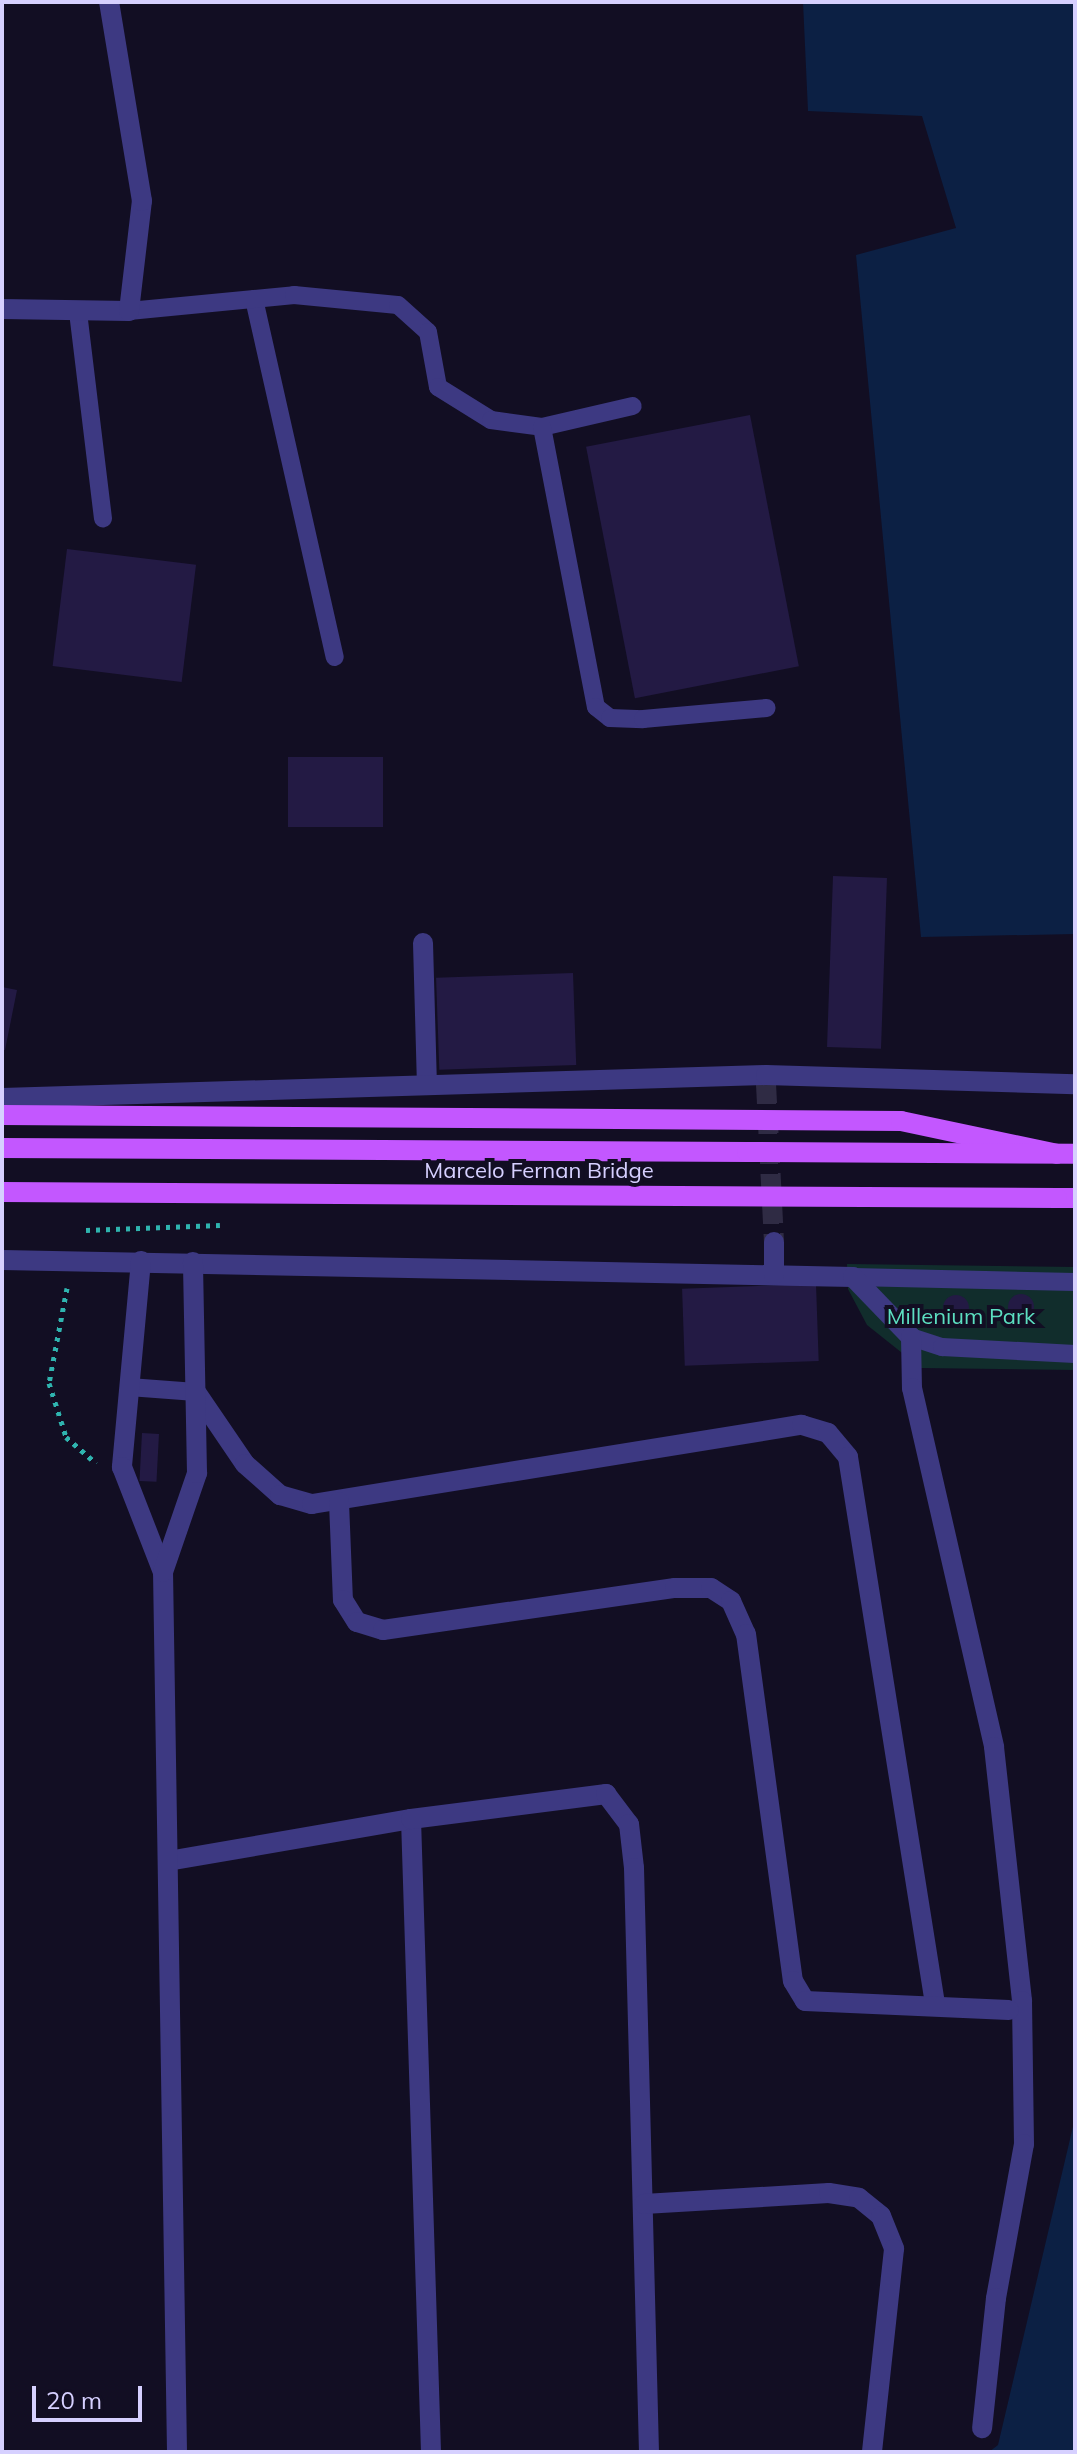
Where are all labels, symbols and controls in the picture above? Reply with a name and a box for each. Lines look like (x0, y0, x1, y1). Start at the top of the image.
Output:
street label: Marcelo Fernan Bridge (424, 1158, 654, 1184)
park label: Millenium Park (887, 1304, 1035, 1330)
scale bar (36, 2370, 146, 2420)
text: 20 m (46, 2385, 102, 2415)

